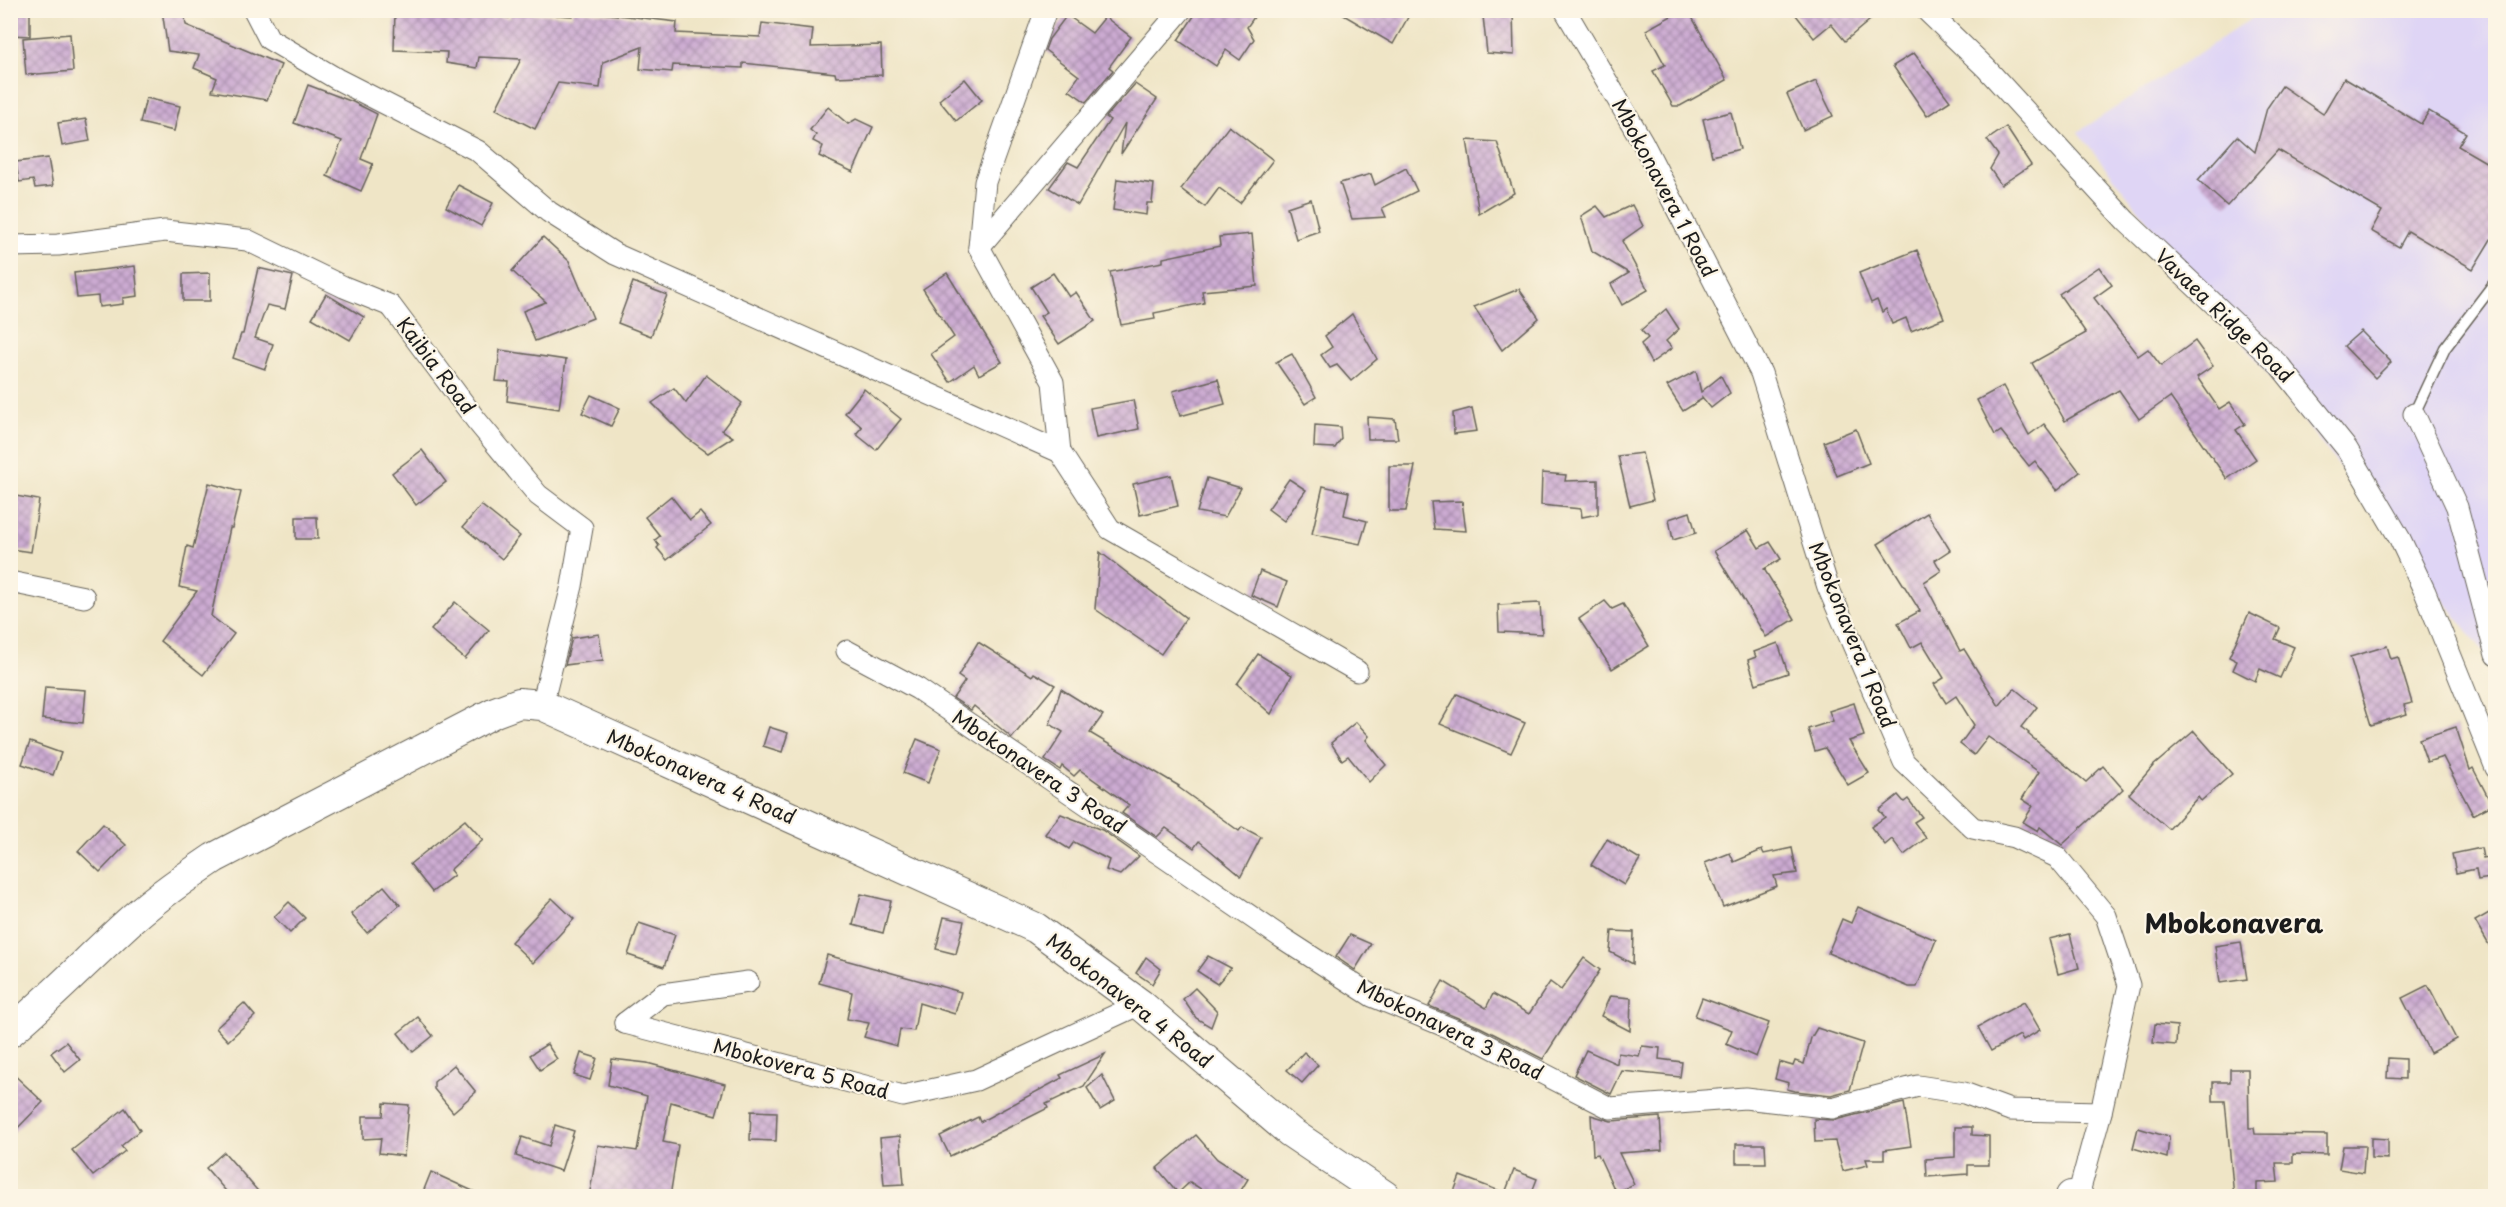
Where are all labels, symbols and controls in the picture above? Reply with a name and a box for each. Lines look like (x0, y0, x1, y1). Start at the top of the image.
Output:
street label: Mbokonavera 1 Road (1605, 93, 1725, 282)
street label: Vavaea Ridge Road (2149, 241, 2301, 389)
street label: Kaibia Road (390, 311, 483, 420)
street label: Mbokonavera 1 Road (1802, 537, 1904, 732)
street label: Mbokonavera 3 Road (947, 702, 1132, 841)
street label: Mbokonavera 4 Road (602, 721, 801, 831)
district label: Mbokonavera (2145, 903, 2324, 942)
street label: Mbokonavera 4 Road (1040, 926, 1219, 1075)
street label: Mbokonavera 3 Road (1352, 971, 1549, 1087)
street label: Mbokovera 5 Road (710, 1030, 893, 1106)

